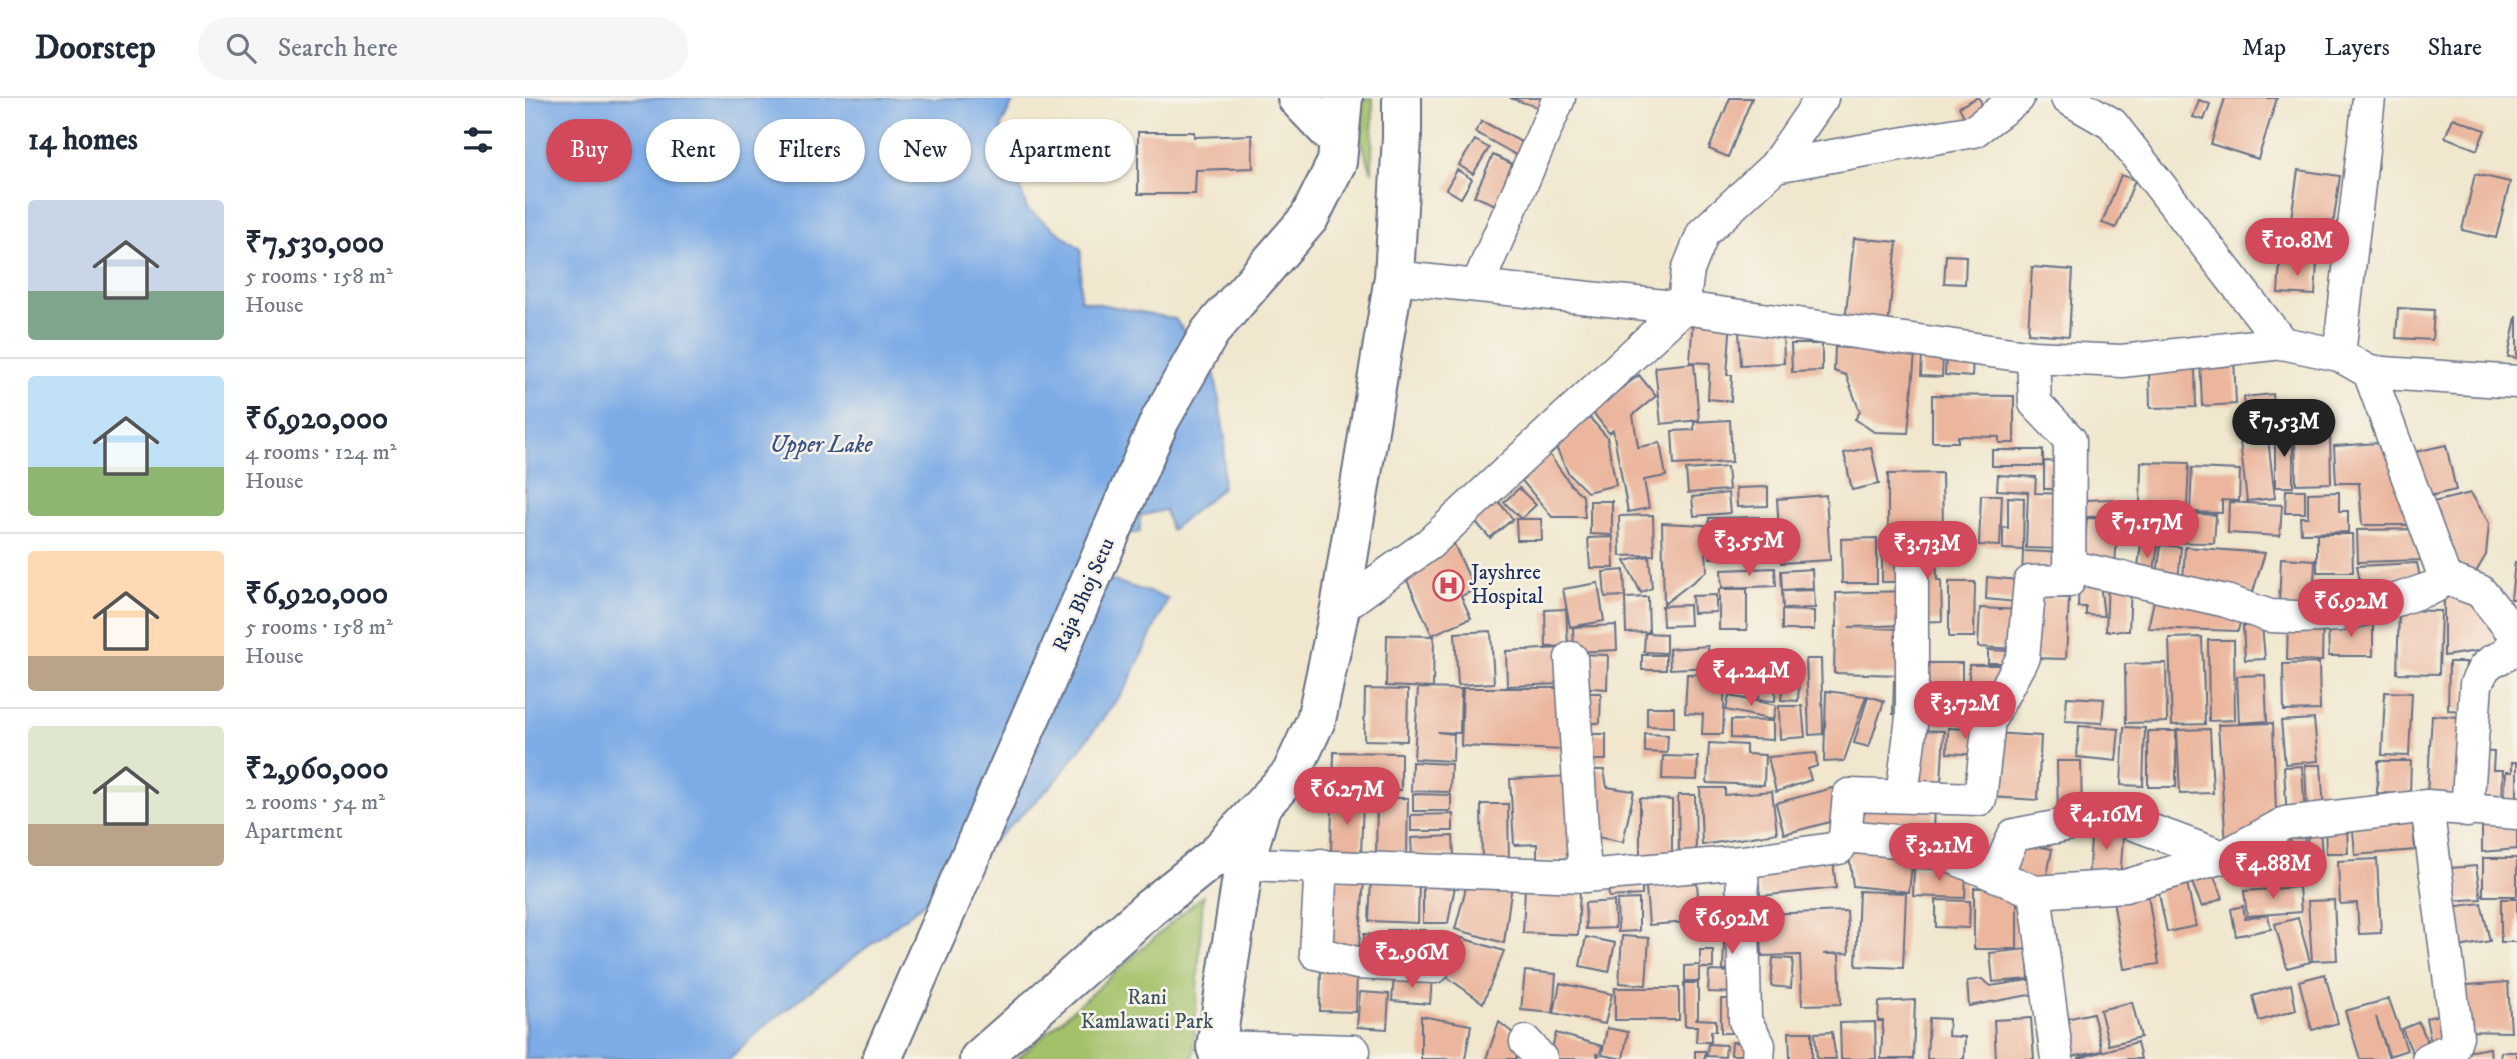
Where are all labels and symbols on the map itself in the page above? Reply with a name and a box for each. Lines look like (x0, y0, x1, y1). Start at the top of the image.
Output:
pin: ₹10.8M (2240, 218, 2354, 278)
pin: ₹7.53M (2227, 400, 2341, 459)
water label: Upper Lake (770, 431, 873, 460)
pin: ₹7.17M (2090, 500, 2204, 560)
pin: ₹3.55M (1692, 518, 1806, 578)
pin: ₹3.73M (1870, 522, 1984, 581)
street label: Raja Bhoj Setu (1047, 534, 1121, 656)
place label: Jayshree Hospital (1469, 560, 1544, 610)
hospital icon: Jayshree Hospital (1431, 568, 1465, 602)
pin: ₹6.92M (2294, 580, 2408, 639)
pin: ₹4.24M (1694, 648, 1808, 708)
pin: ₹3.72M (1908, 682, 2022, 741)
pin: ₹6.27M (1290, 768, 1404, 827)
pin: ₹4.16M (2049, 792, 2163, 852)
pin: ₹3.21M (1882, 824, 1996, 883)
pin: ₹4.88M (2216, 842, 2330, 901)
pin: ₹6.92M (1675, 896, 1789, 956)
pin: ₹2.96M (1355, 930, 1469, 990)
park label: Rani Kamlawati Park (1081, 985, 1214, 1035)

